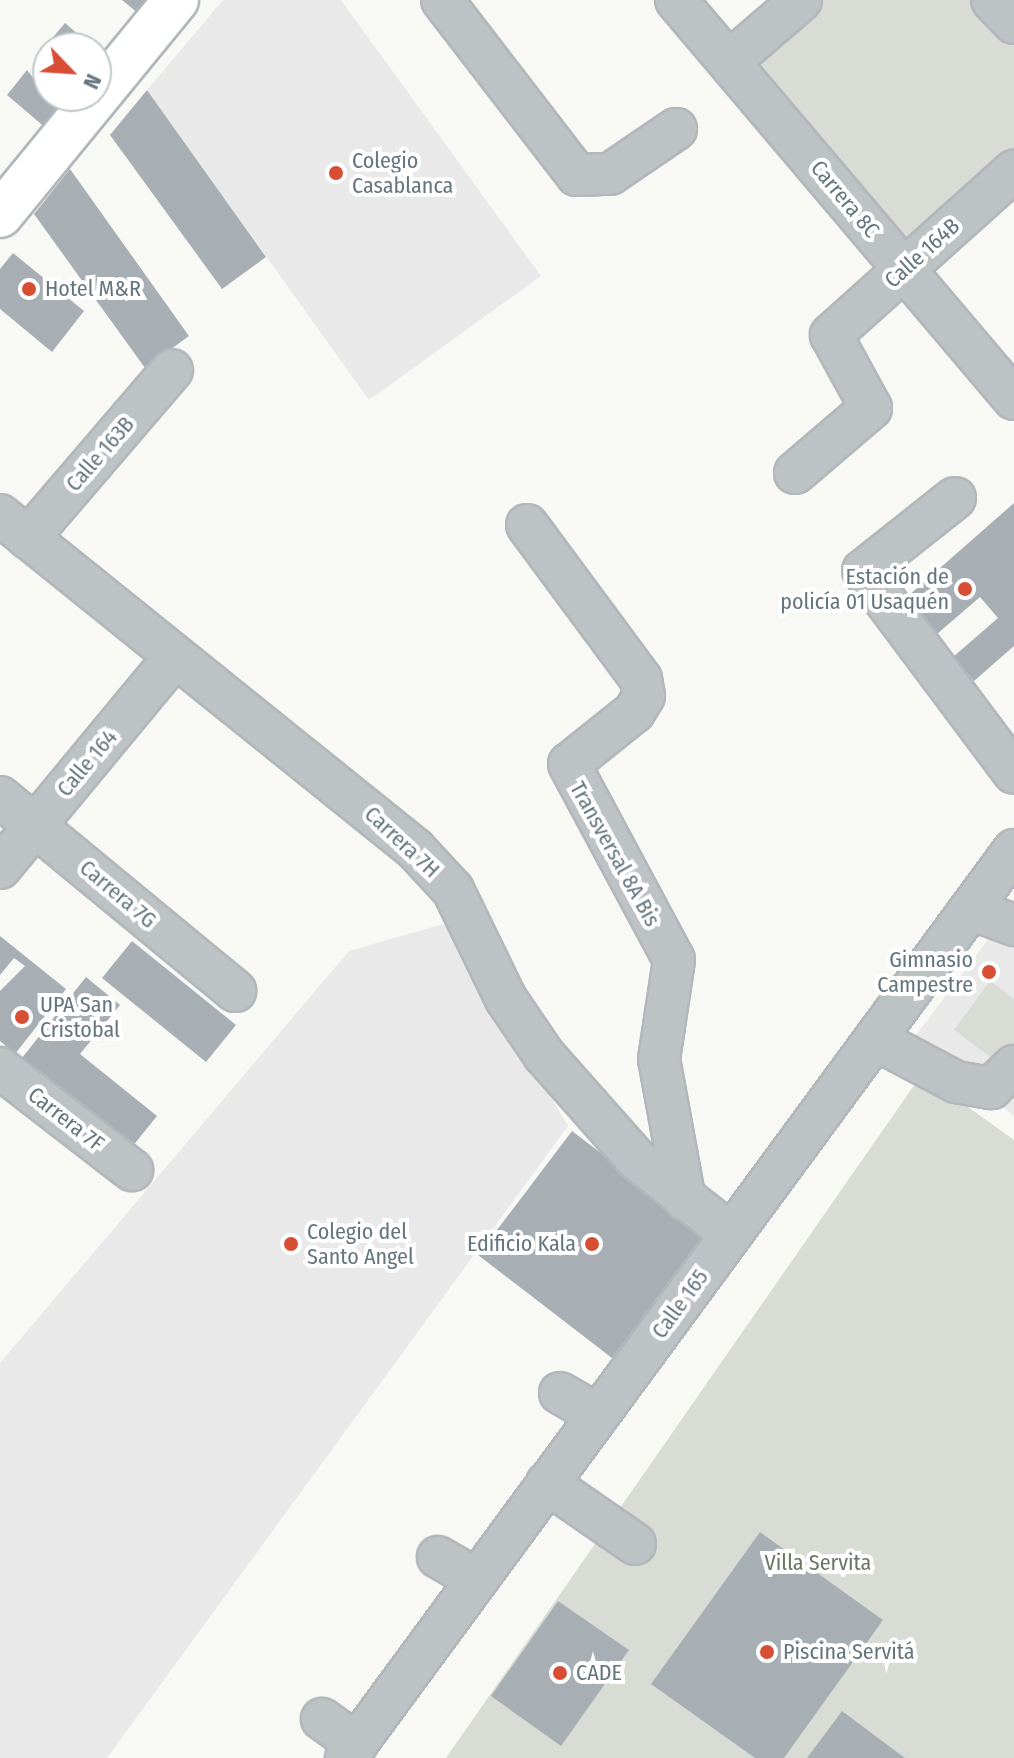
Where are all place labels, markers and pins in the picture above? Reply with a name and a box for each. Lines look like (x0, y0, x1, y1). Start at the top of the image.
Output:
place label: Colegio Casablanca (352, 147, 453, 198)
marker: Colegio Casablanca (327, 164, 345, 182)
place label: Hotel M&R (45, 276, 141, 302)
marker: Hotel M&R (20, 280, 38, 298)
place label: Estación de policía 01 Usaquén (780, 563, 949, 614)
marker: Estación de policía 01 Usaquén (956, 580, 974, 598)
place label: Gimnasio Campestre (877, 946, 973, 998)
marker: Gimnasio Campestre (980, 963, 998, 981)
place label: UPA San Cristobal (40, 991, 120, 1042)
marker: UPA San Cristobal (11, 1006, 33, 1028)
place label: Colegio del Santo Angel (307, 1218, 414, 1270)
place label: Edificio Kala (467, 1231, 576, 1257)
marker: Colegio del Santo Angel (282, 1235, 300, 1253)
marker: Edificio Kala (583, 1235, 601, 1253)
place label: Piscina Servitá (783, 1639, 915, 1665)
marker: Piscina Servitá (758, 1643, 776, 1661)
place label: CADE (576, 1660, 622, 1686)
marker: CADE (551, 1664, 569, 1682)

